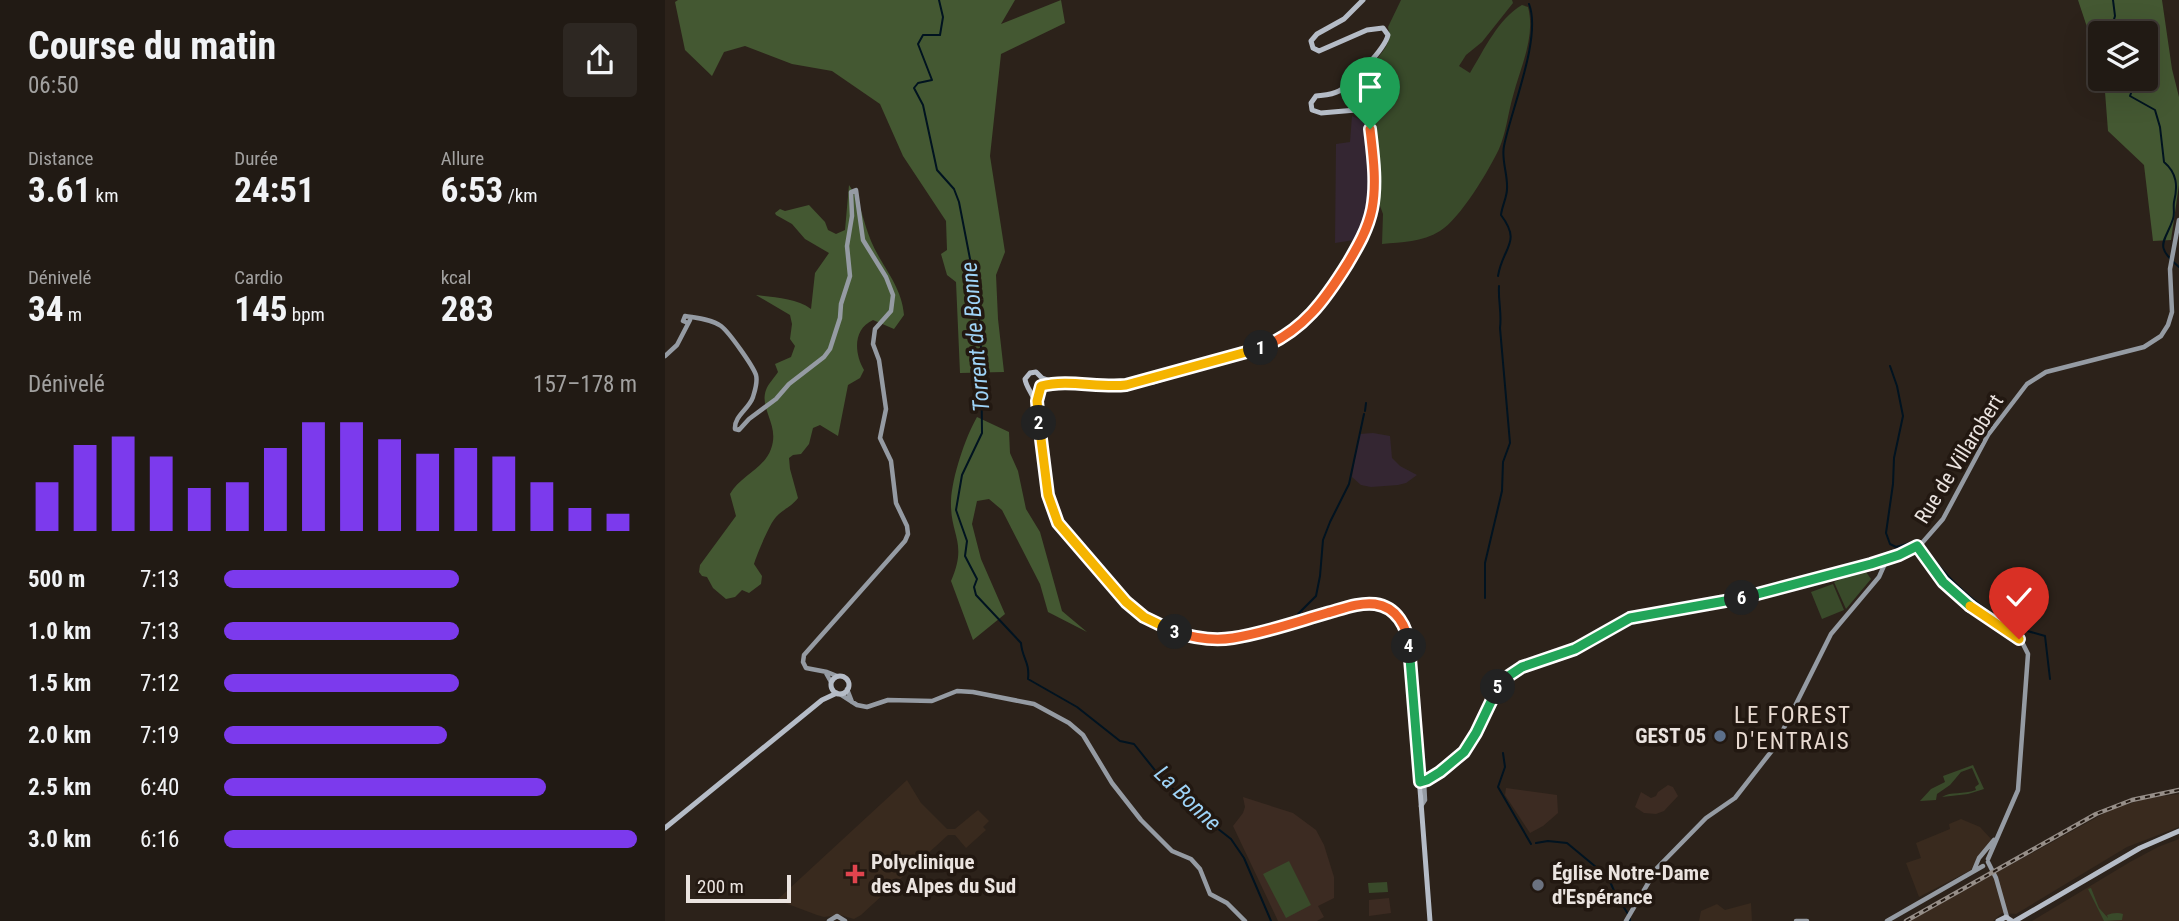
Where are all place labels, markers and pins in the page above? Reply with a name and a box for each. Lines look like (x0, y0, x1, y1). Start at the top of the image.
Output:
pin (1340, 57, 1400, 129)
pin: 1 (1243, 330, 1279, 366)
pin: 2 (1021, 406, 1057, 440)
pin (1989, 567, 2049, 639)
pin: 6 (1725, 580, 1759, 616)
pin: 3 (1157, 614, 1193, 650)
pin: 4 (1391, 628, 1427, 664)
pin: 5 (1481, 670, 1515, 704)
place label: GEST 05 (1635, 724, 1706, 748)
marker: GEST 05 (1712, 728, 1728, 744)
place label: Polyclinique des Alpes du Sud (871, 850, 1016, 898)
place label: Église Notre-Dame d'Espérance (1552, 861, 1709, 909)
marker: Polyclinique des Alpes du Sud (845, 864, 865, 884)
marker: Église Notre-Dame d'Espérance (1530, 877, 1546, 893)

